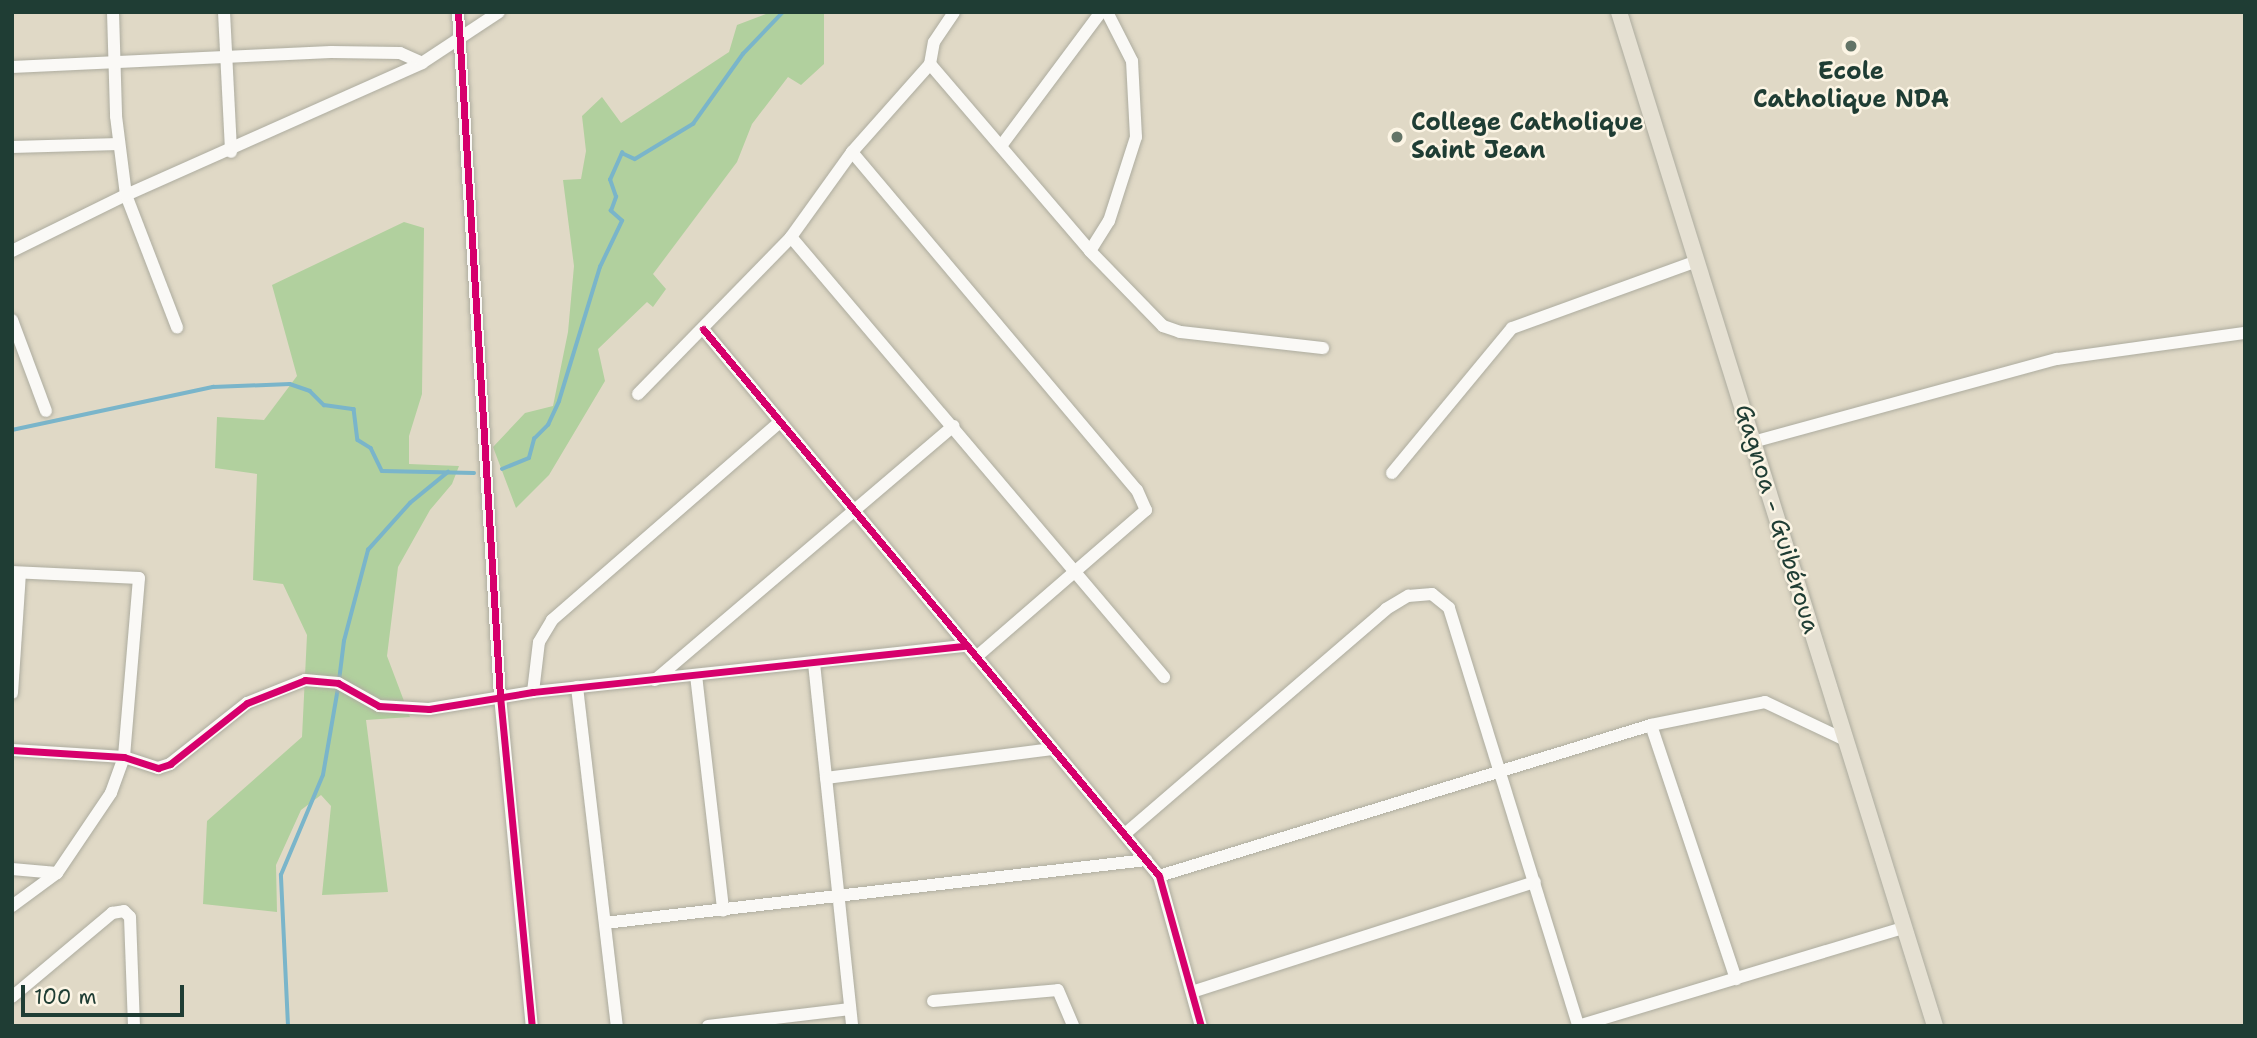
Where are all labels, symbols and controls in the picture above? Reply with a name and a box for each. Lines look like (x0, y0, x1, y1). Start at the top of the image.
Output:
marker: Ecole Catholique NDA (1843, 38, 1859, 54)
place label: Ecole Catholique NDA (1753, 58, 1949, 114)
place label: College Catholique Saint Jean (1411, 109, 1643, 165)
marker: College Catholique Saint Jean (1389, 129, 1405, 145)
street label: Gagnoa - Guibéroua (1728, 401, 1826, 637)
scale bar (24, 972, 187, 1016)
text: 100 m (34, 983, 97, 1011)

